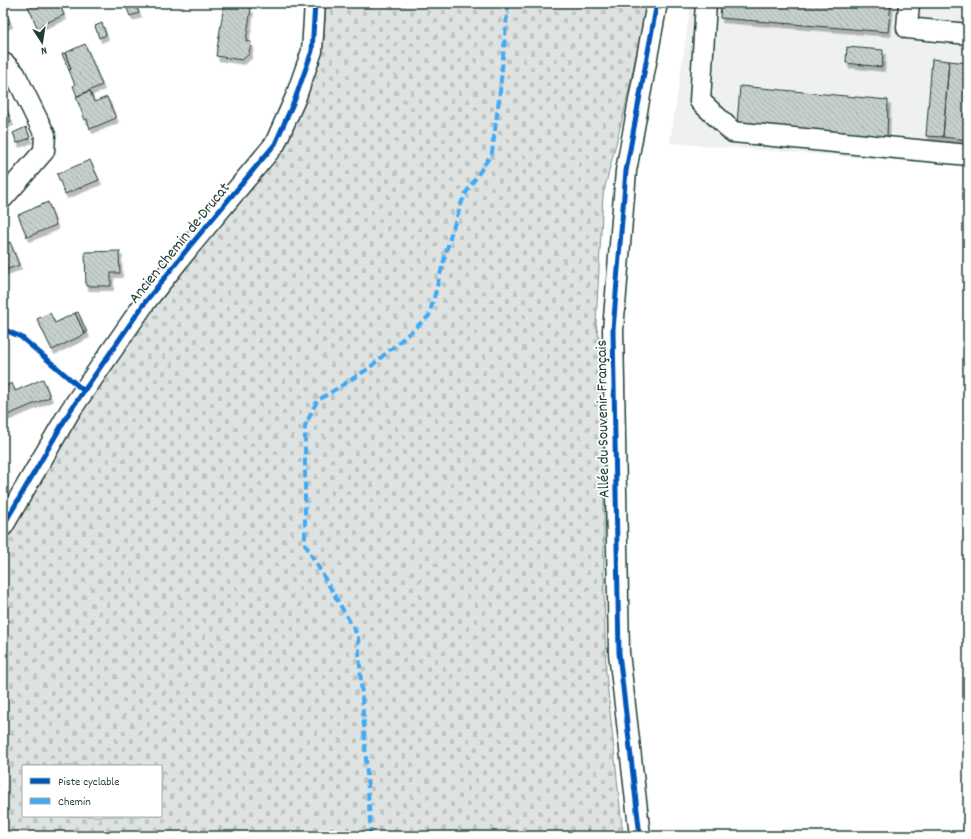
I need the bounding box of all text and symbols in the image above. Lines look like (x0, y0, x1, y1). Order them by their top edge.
north arrow (22, 22, 62, 62)
text: N (39, 41, 48, 58)
street label: Ancien Chemin de Drucat (124, 178, 236, 309)
street label: Allée du Souvenir Français (591, 339, 616, 498)
legend (22, 765, 162, 817)
text: Piste cyclable (58, 774, 119, 791)
text: Chemin (58, 794, 91, 811)

